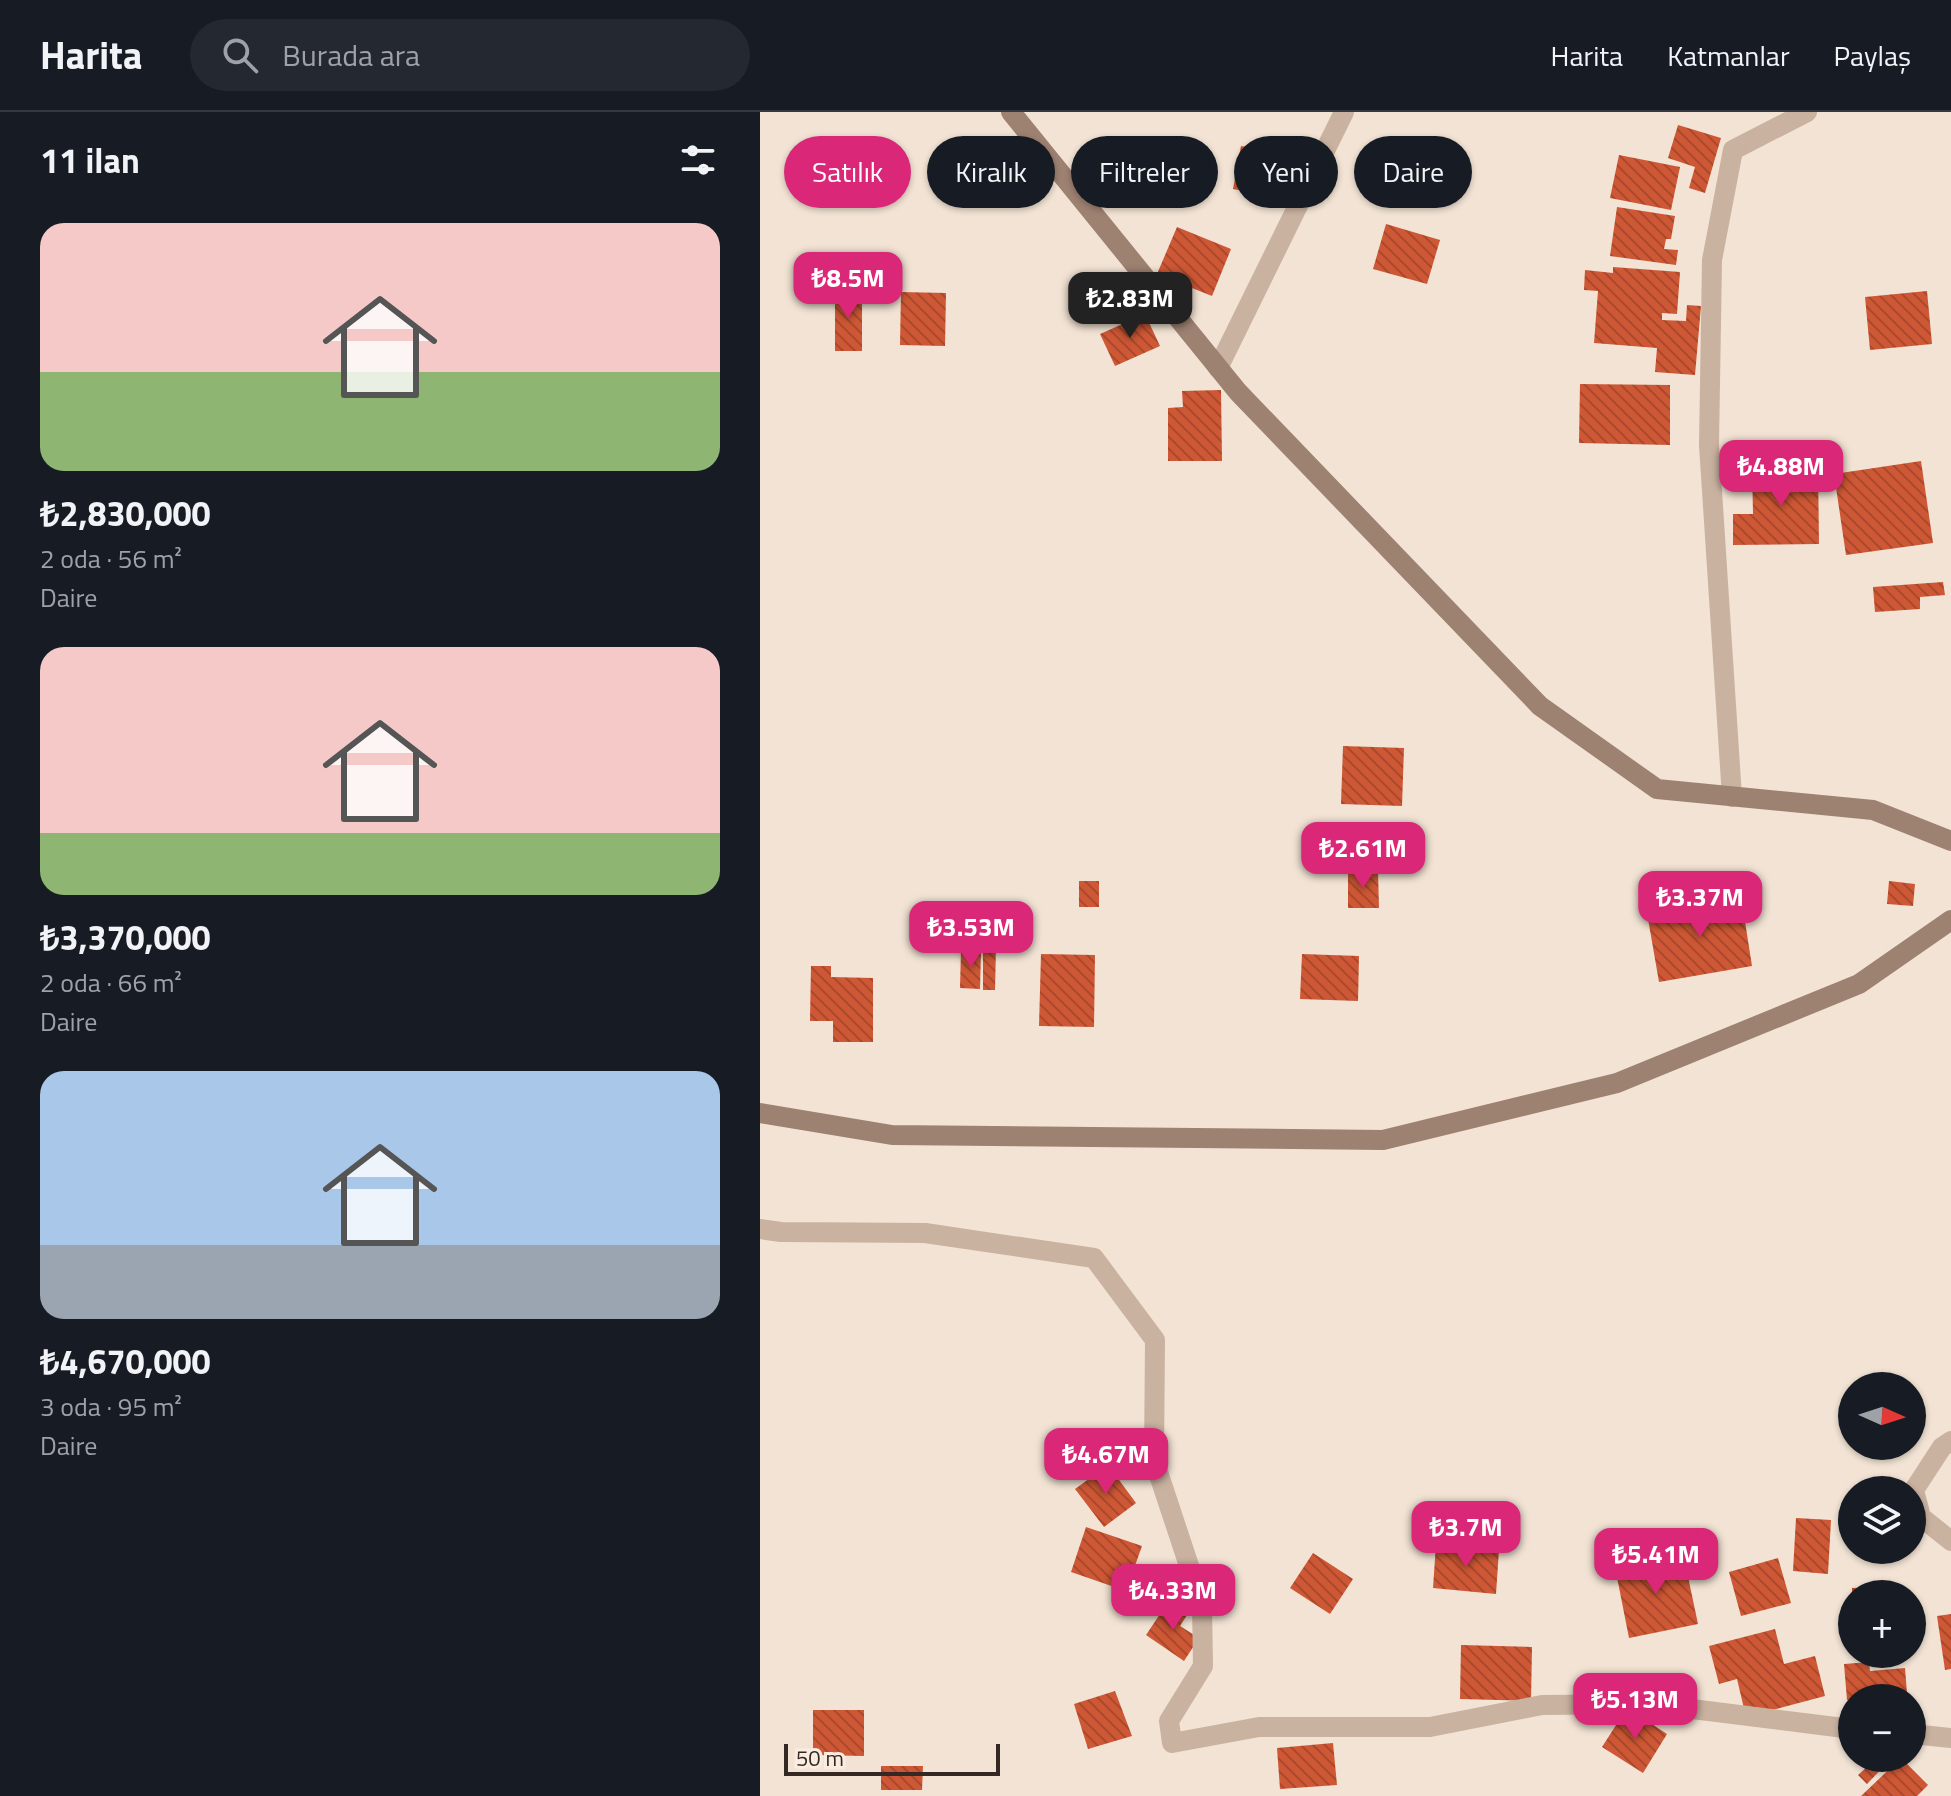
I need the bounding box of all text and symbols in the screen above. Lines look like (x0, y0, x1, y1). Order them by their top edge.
search box (190, 19, 750, 91)
text: Harita (40, 26, 142, 84)
text: Burada ara (282, 32, 420, 78)
icon: search (218, 33, 262, 77)
text: Harita (1551, 34, 1623, 77)
text: Katmanlar (1667, 34, 1790, 77)
text: Paylaş (1834, 34, 1911, 77)
text: 11 ilan (40, 134, 140, 186)
chip: Satılık (784, 136, 911, 208)
chip: Kiralık (927, 136, 1055, 208)
chip: Filtreler (1071, 136, 1218, 208)
chip: Yeni (1234, 136, 1338, 208)
chip: Daire (1354, 136, 1472, 208)
icon: filters (676, 138, 720, 182)
pin: ₺8.5M (792, 252, 904, 320)
text: ₺8.5M (812, 258, 884, 297)
pin: ₺2.83M (1065, 272, 1195, 340)
icon: home (308, 275, 452, 419)
text: ₺2.83M (1086, 278, 1174, 317)
pin: ₺4.88M (1716, 440, 1846, 508)
text: ₺4.88M (1737, 446, 1825, 485)
text: ₺2,830,000 (40, 487, 211, 539)
text: 2 oda · 56 m² (40, 539, 182, 578)
text: Daire (40, 578, 97, 617)
icon: home (308, 699, 452, 843)
pin: ₺2.61M (1298, 822, 1428, 890)
text: ₺2.61M (1319, 828, 1407, 867)
pin: ₺3.37M (1635, 871, 1765, 939)
text: ₺3.37M (1656, 877, 1744, 916)
pin: ₺3.53M (906, 901, 1036, 969)
text: ₺3.53M (927, 907, 1015, 946)
text: ₺3,370,000 (40, 911, 211, 963)
text: 2 oda · 66 m² (40, 963, 182, 1002)
text: Daire (40, 1002, 97, 1041)
icon: home (308, 1123, 452, 1267)
text: ₺4,670,000 (40, 1335, 211, 1387)
north arrow (1838, 1372, 1926, 1460)
map controls (1838, 1372, 1926, 1772)
text: 3 oda · 95 m² (40, 1387, 182, 1426)
text: Daire (40, 1426, 97, 1465)
pin: ₺4.67M (1041, 1428, 1171, 1496)
text: ₺4.67M (1062, 1434, 1150, 1473)
button: layers (1838, 1476, 1926, 1564)
pin: ₺3.7M (1410, 1501, 1522, 1569)
text: ₺3.7M (1430, 1507, 1502, 1546)
pin: ₺5.41M (1591, 1528, 1721, 1596)
text: ₺5.41M (1612, 1534, 1700, 1573)
pin: ₺4.33M (1108, 1564, 1238, 1632)
text: ₺4.33M (1129, 1570, 1217, 1609)
button: + (1838, 1580, 1926, 1668)
pin: ₺5.13M (1570, 1673, 1700, 1741)
text: ₺5.13M (1591, 1679, 1679, 1718)
button: − (1838, 1684, 1926, 1772)
scale bar (784, 1740, 1000, 1776)
text: 50 m (796, 1741, 844, 1775)

